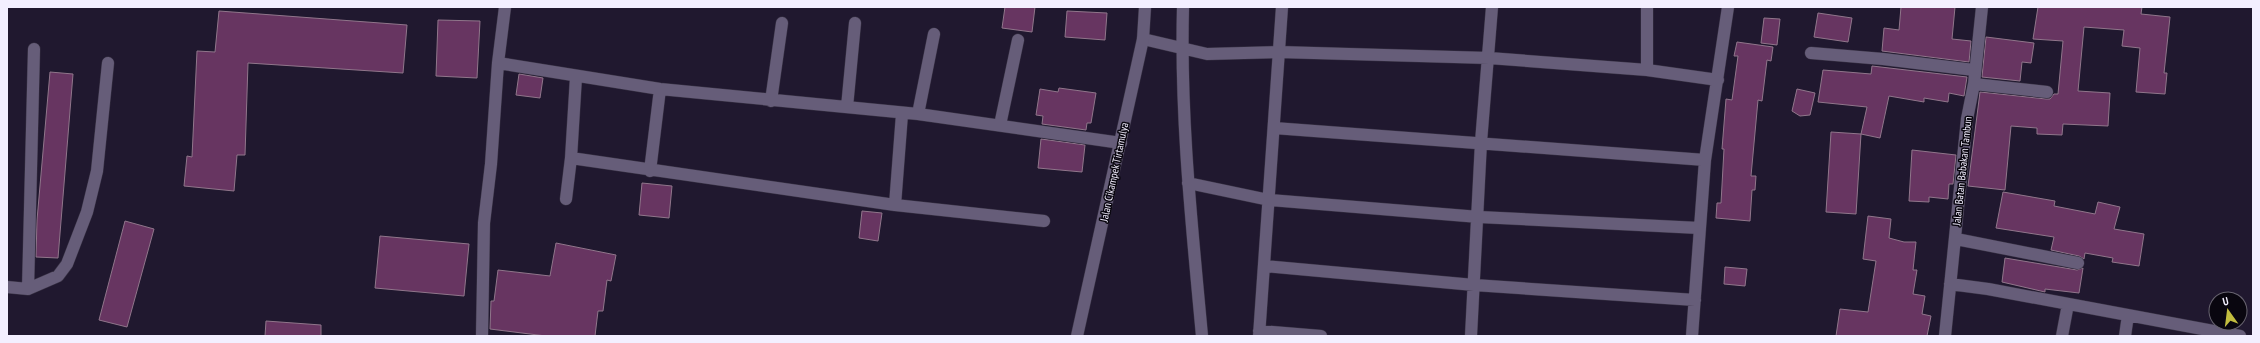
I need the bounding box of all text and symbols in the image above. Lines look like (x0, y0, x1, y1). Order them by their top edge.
street label: Jalan Batan Babakan Tambun (1949, 116, 1975, 227)
street label: Jalan Cikampek Tirtamulya (1096, 121, 1131, 224)
north arrow (2208, 291, 2248, 331)
text: U (2221, 294, 2230, 309)

